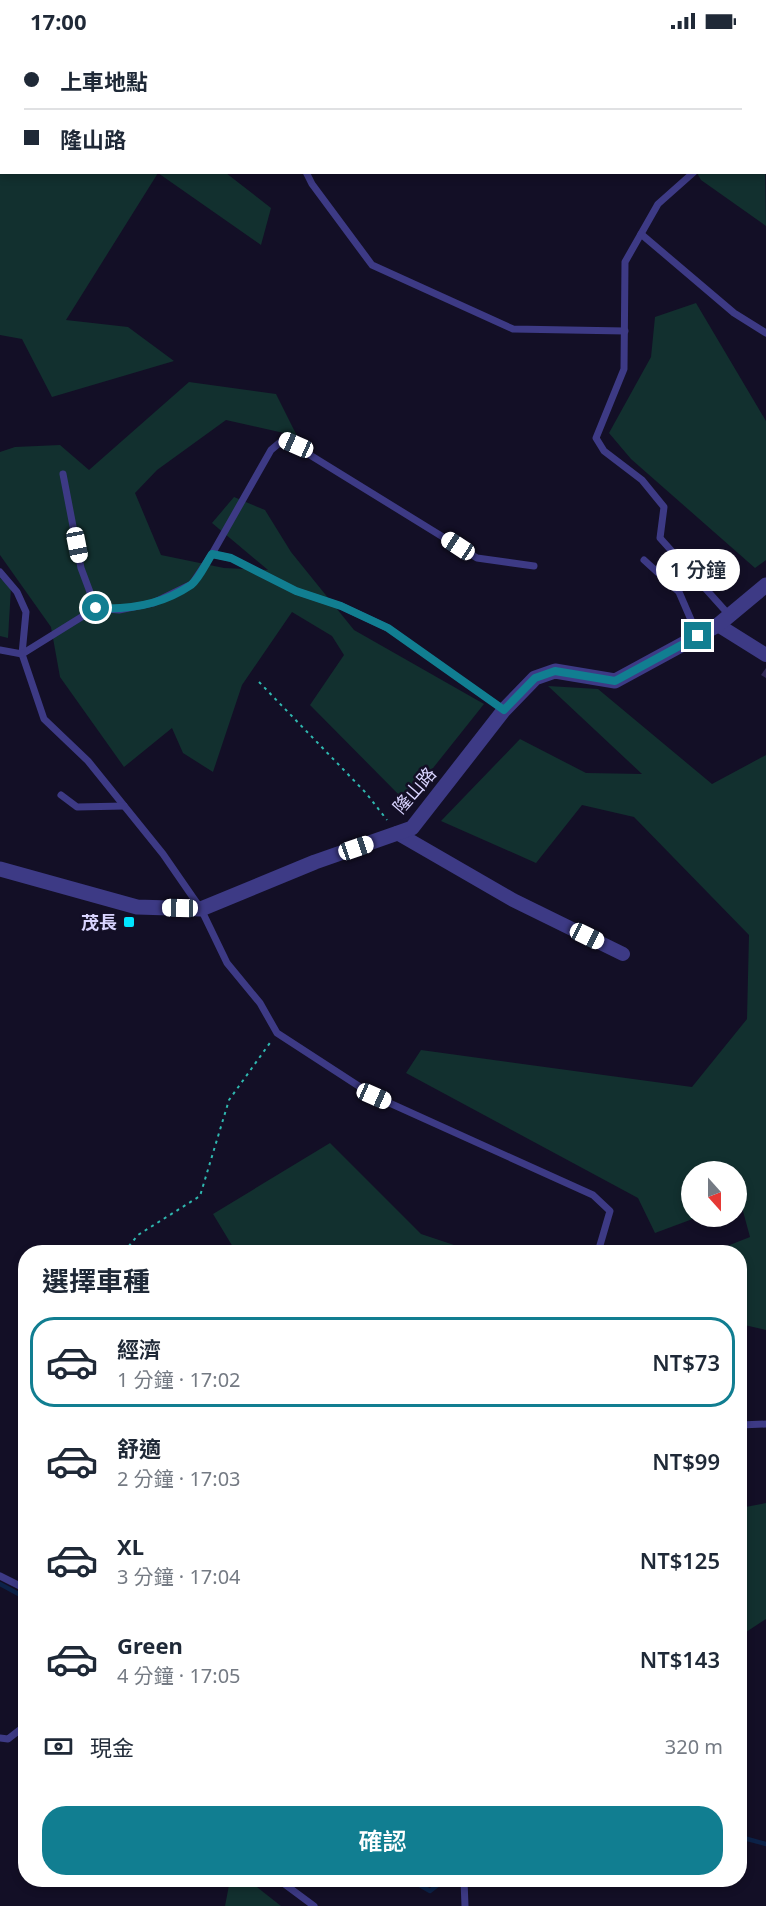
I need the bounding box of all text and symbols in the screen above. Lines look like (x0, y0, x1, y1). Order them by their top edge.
text: 17:00 (30, 6, 87, 36)
text: 上車地點 (60, 66, 148, 96)
text: 隆山路 (60, 124, 126, 154)
car (276, 429, 316, 461)
car (65, 526, 89, 564)
car (438, 529, 478, 563)
callout: 1 分鐘 (656, 549, 740, 591)
text: 1 分鐘 (670, 556, 726, 583)
route start (82, 594, 109, 621)
route end (684, 622, 711, 649)
street label: 隆山路 (387, 762, 441, 818)
car (336, 834, 376, 862)
car (162, 899, 198, 917)
place label: 茂長 (81, 910, 117, 934)
marker: 茂長 (122, 915, 136, 929)
car (567, 920, 607, 952)
car (354, 1080, 394, 1112)
north arrow (681, 1161, 747, 1227)
map controls (681, 1161, 747, 1227)
text: 選擇車種 (42, 1262, 150, 1299)
text: 經濟 (117, 1334, 161, 1364)
icon: car (45, 1335, 99, 1389)
text: NT$73 (652, 1347, 720, 1377)
text: 1 分鐘 · 17:02 (117, 1366, 241, 1393)
text: 舒適 (117, 1433, 161, 1463)
icon: car (45, 1434, 99, 1488)
text: NT$99 (652, 1446, 720, 1476)
text: 2 分鐘 · 17:03 (117, 1465, 241, 1492)
text: XL (117, 1531, 144, 1561)
icon: car (45, 1533, 99, 1587)
text: NT$125 (640, 1545, 720, 1575)
text: 3 分鐘 · 17:04 (117, 1563, 241, 1590)
text: Green (117, 1630, 183, 1660)
icon: car (45, 1632, 99, 1686)
text: NT$143 (640, 1644, 720, 1674)
text: 4 分鐘 · 17:05 (117, 1662, 241, 1689)
icon: cash (42, 1730, 75, 1763)
text: 現金 (90, 1732, 134, 1762)
text: 320 m (665, 1733, 723, 1760)
button: 確認 (42, 1806, 723, 1875)

